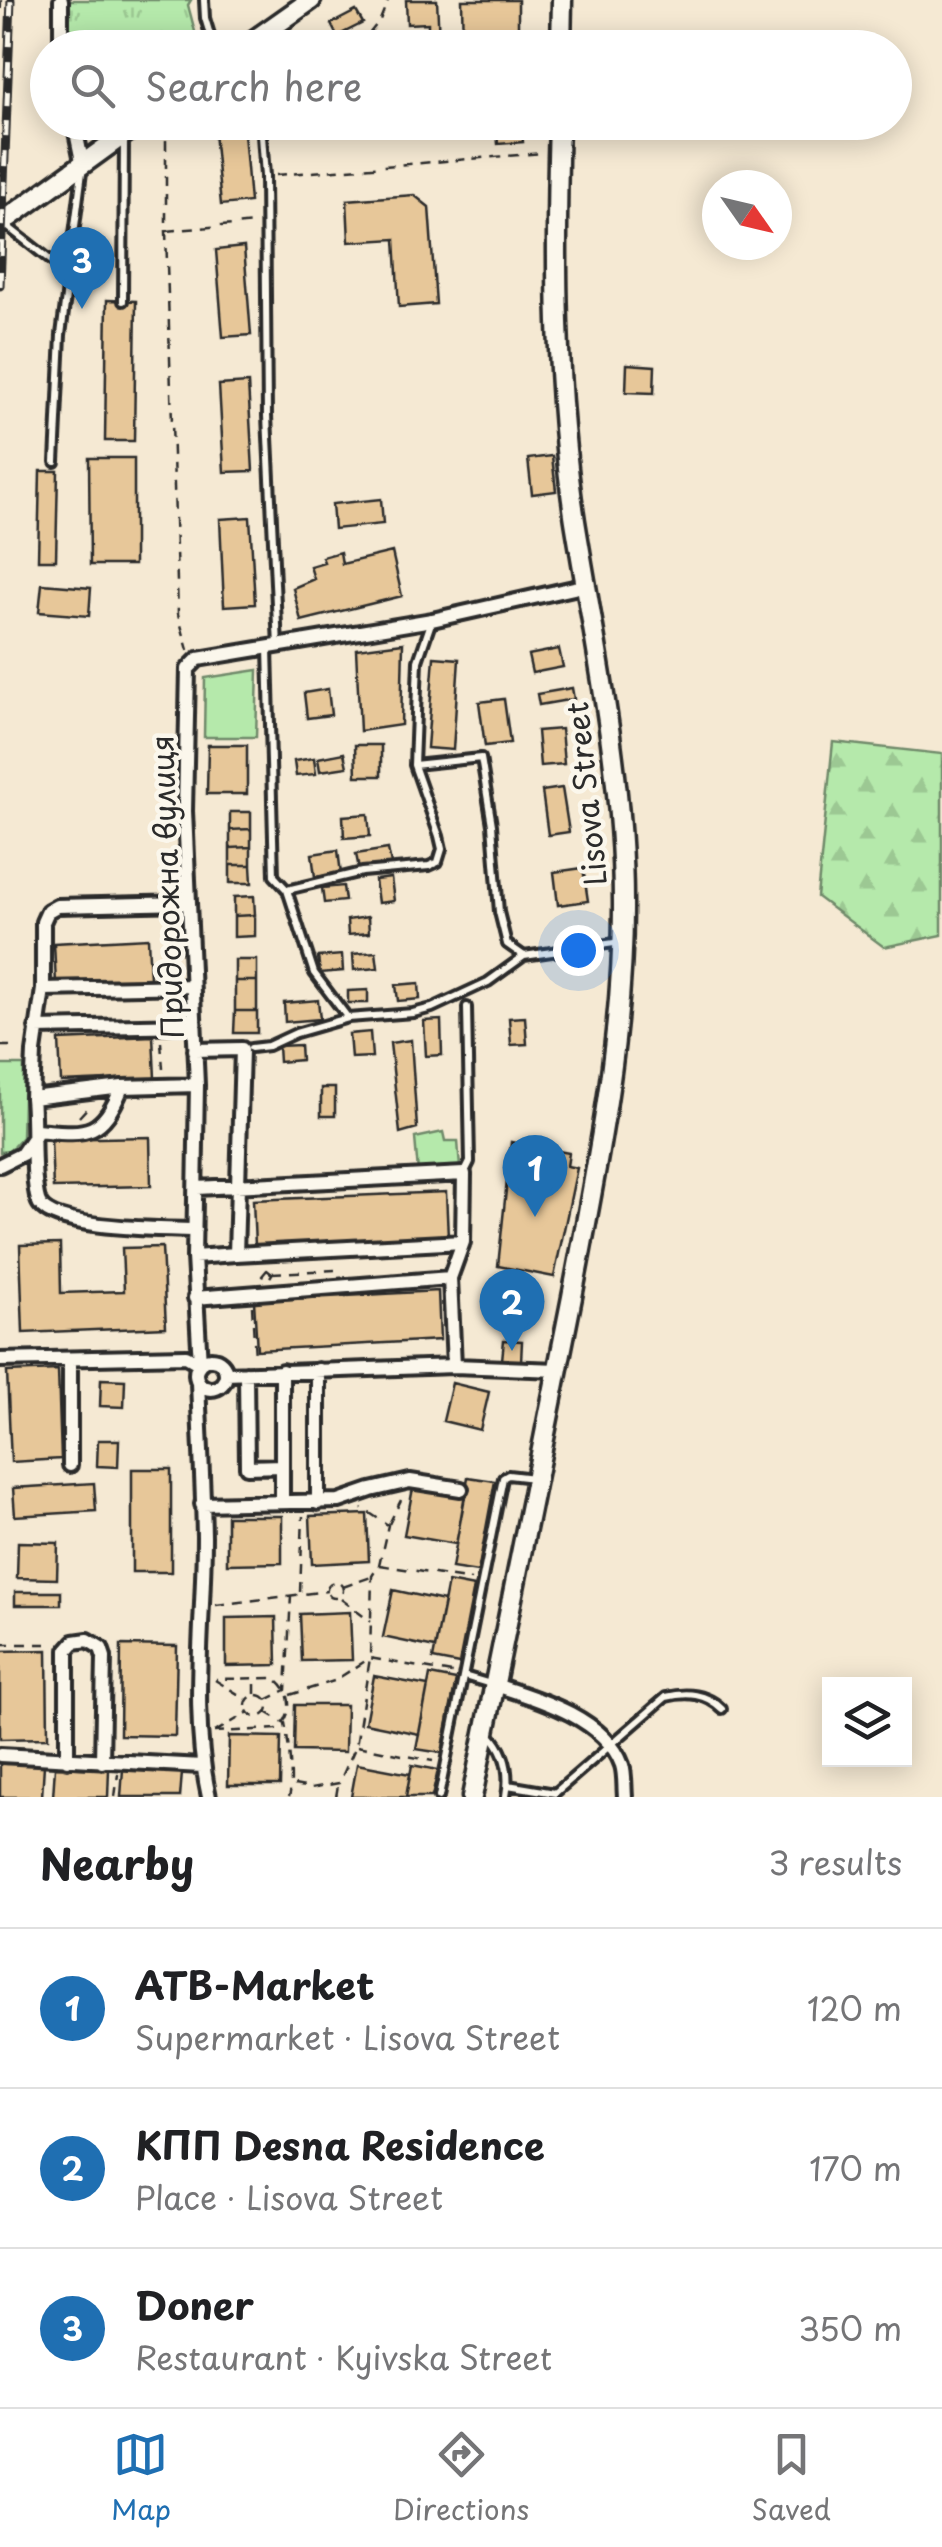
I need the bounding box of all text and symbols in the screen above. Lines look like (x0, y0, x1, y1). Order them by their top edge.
search box (30, 30, 912, 140)
text: Search here (145, 57, 362, 114)
icon: search (65, 58, 120, 113)
north arrow (702, 170, 792, 260)
pin: 3 (49, 226, 114, 309)
street label: Lisova Street (553, 700, 617, 888)
street label: Придорожна вулиця (138, 734, 194, 1040)
your location (553, 925, 604, 976)
pin: 1 (502, 1134, 568, 1217)
pin: 2 (480, 1268, 544, 1351)
map controls (822, 1677, 912, 1767)
button: layers (822, 1677, 912, 1767)
text: Nearby (40, 1831, 194, 1894)
text: 3 results (768, 1838, 902, 1886)
text: ATB-Market (135, 1956, 375, 2013)
text: 1 (65, 1984, 80, 2032)
text: 120 m (807, 1984, 902, 2032)
text: Supermarket · Lisova Street (135, 2013, 560, 2061)
text: КПП Desna Residence (135, 2116, 545, 2173)
text: 2 (61, 2144, 84, 2192)
text: 170 m (809, 2144, 902, 2192)
text: Place · Lisova Street (135, 2173, 443, 2221)
text: Doner (135, 2276, 254, 2333)
text: 3 (62, 2304, 83, 2352)
text: 350 m (798, 2304, 902, 2352)
text: Restaurant · Kyivska Street (135, 2333, 552, 2381)
tab: Map (111, 2427, 171, 2530)
tab: Directions (393, 2427, 529, 2530)
tab: Saved (751, 2427, 831, 2530)

